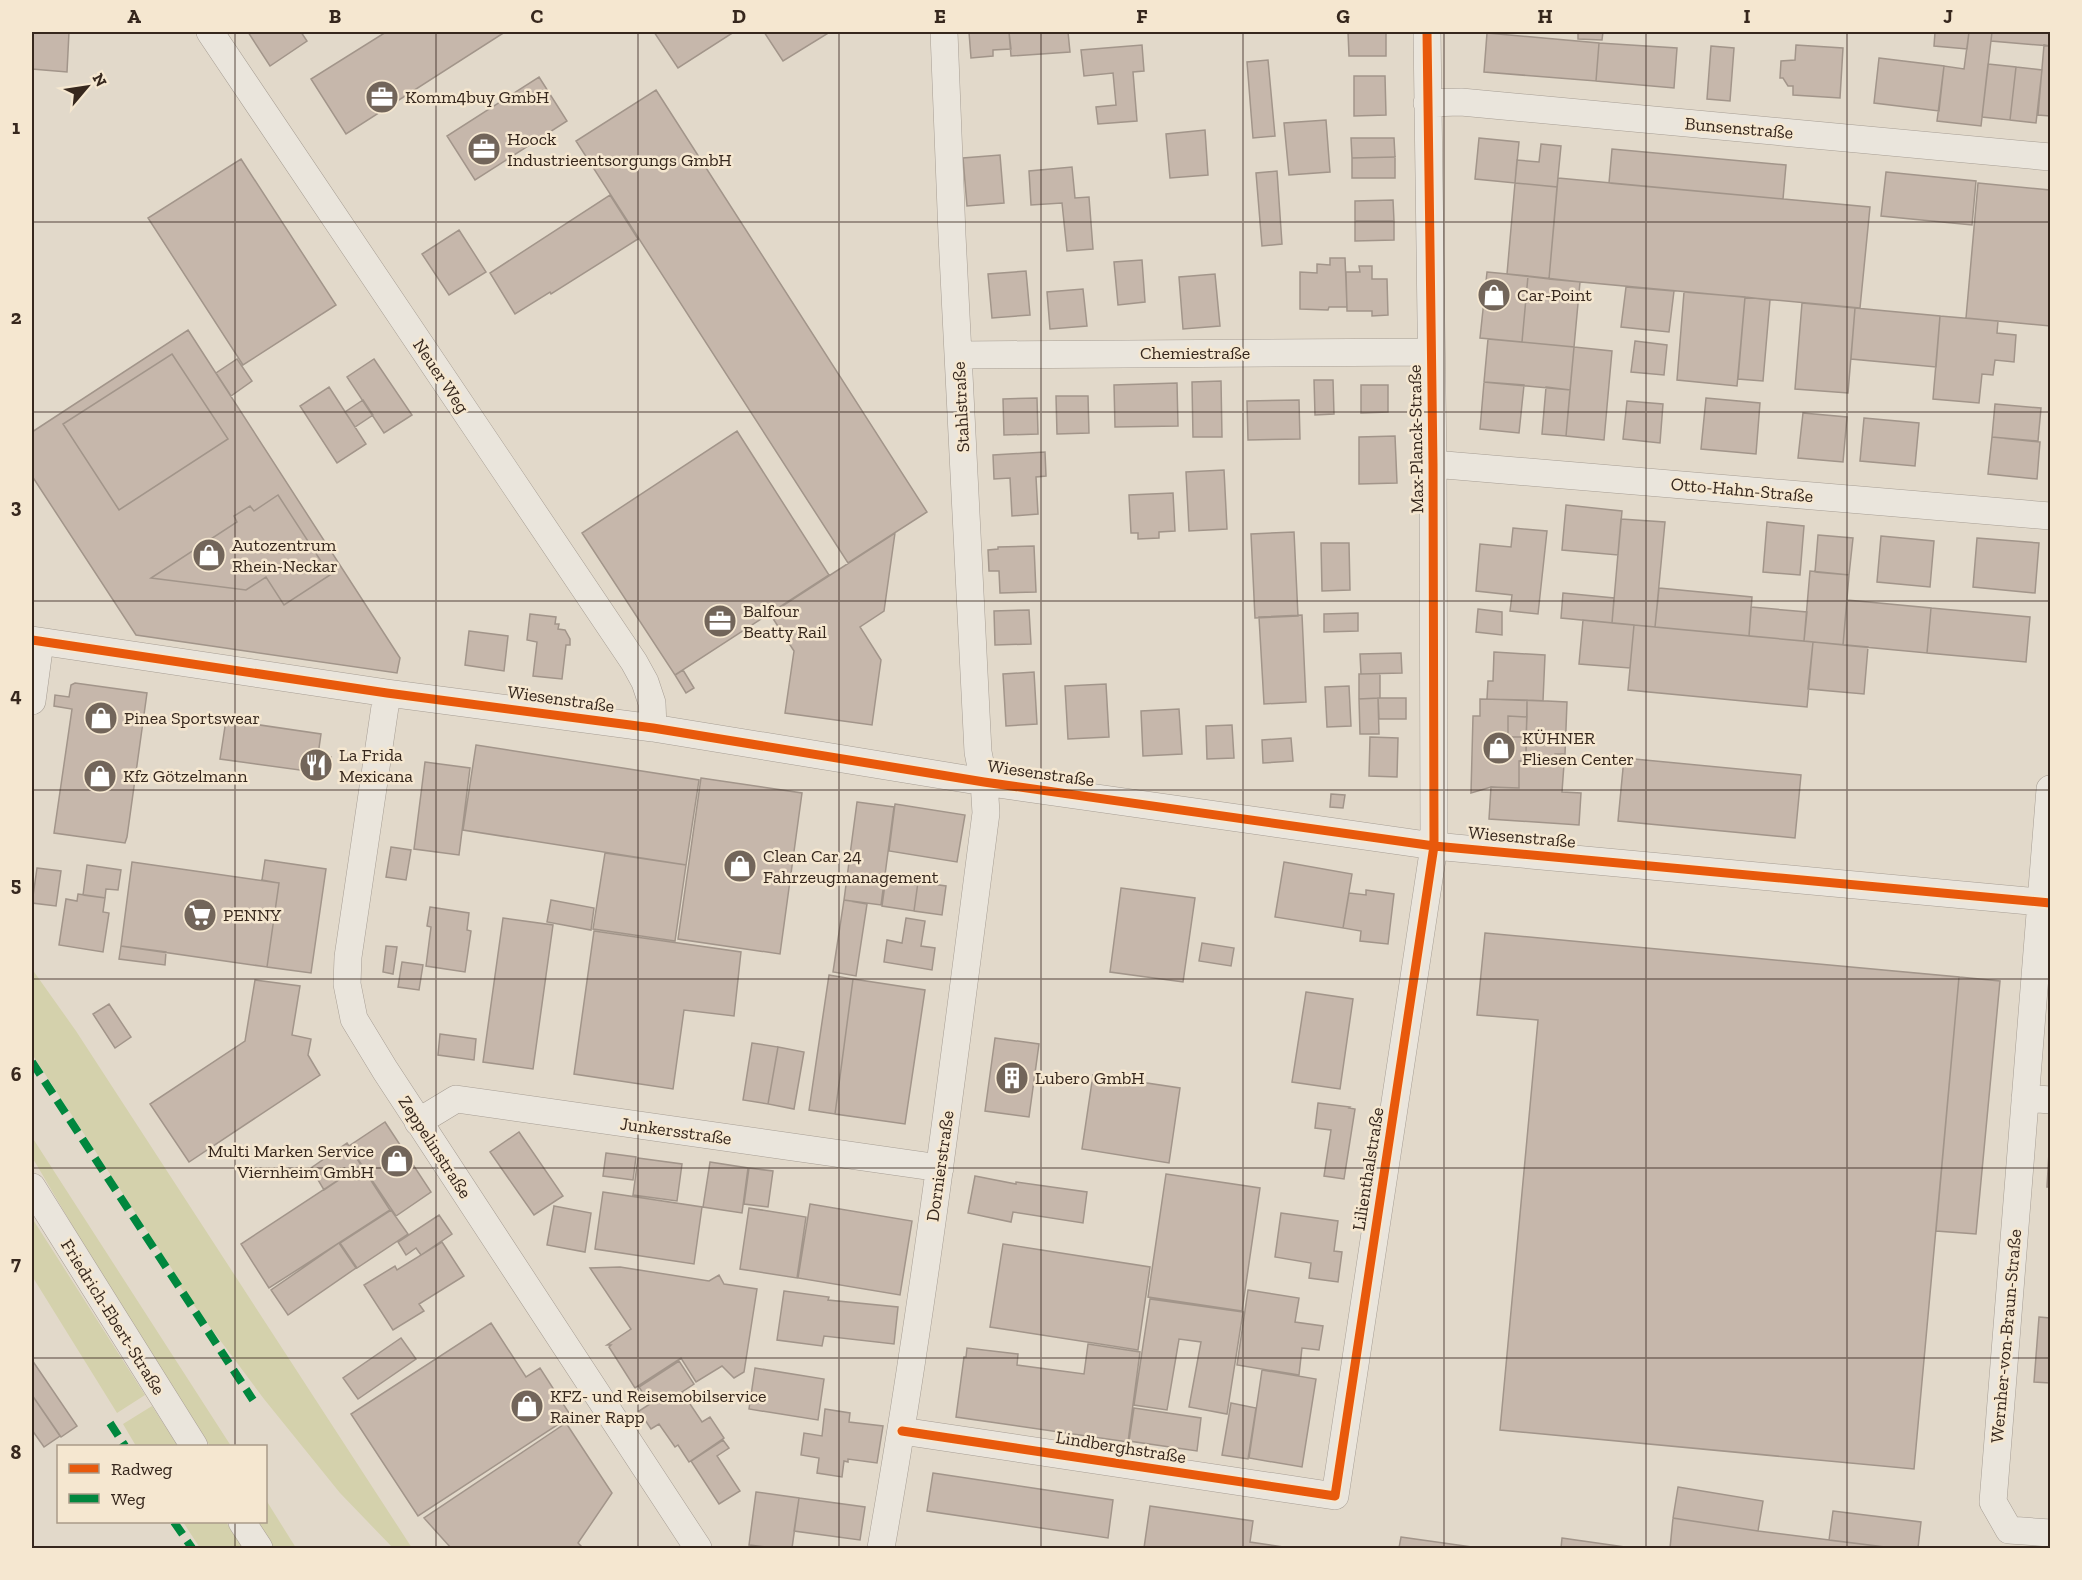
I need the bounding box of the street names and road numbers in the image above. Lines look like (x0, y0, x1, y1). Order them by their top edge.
street label: Bunsenstraße (1684, 112, 1794, 144)
street label: Neuer Weg (408, 335, 474, 417)
street label: Chemiestraße (1140, 342, 1250, 364)
street label: Stahlstraße (948, 361, 974, 453)
street label: Max-Planck-Straße (1404, 364, 1428, 514)
street label: Otto-Hahn-Straße (1670, 473, 1814, 507)
street label: Wiesenstraße (506, 681, 616, 717)
street label: Wiesenstraße (986, 755, 1096, 791)
street label: Wiesenstraße (1467, 821, 1577, 853)
street label: Zeppelinstraße (394, 1091, 476, 1203)
street label: Lilienthalstraße (1347, 1106, 1389, 1232)
street label: Dornierstraße (921, 1109, 959, 1223)
street label: Junkersstraße (619, 1112, 733, 1150)
street label: Wernher-von-Braun-Straße (1986, 1228, 2026, 1444)
street label: Friedrich-Ebert-Straße (56, 1235, 170, 1399)
street label: Lindberghstraße (1054, 1426, 1188, 1468)

